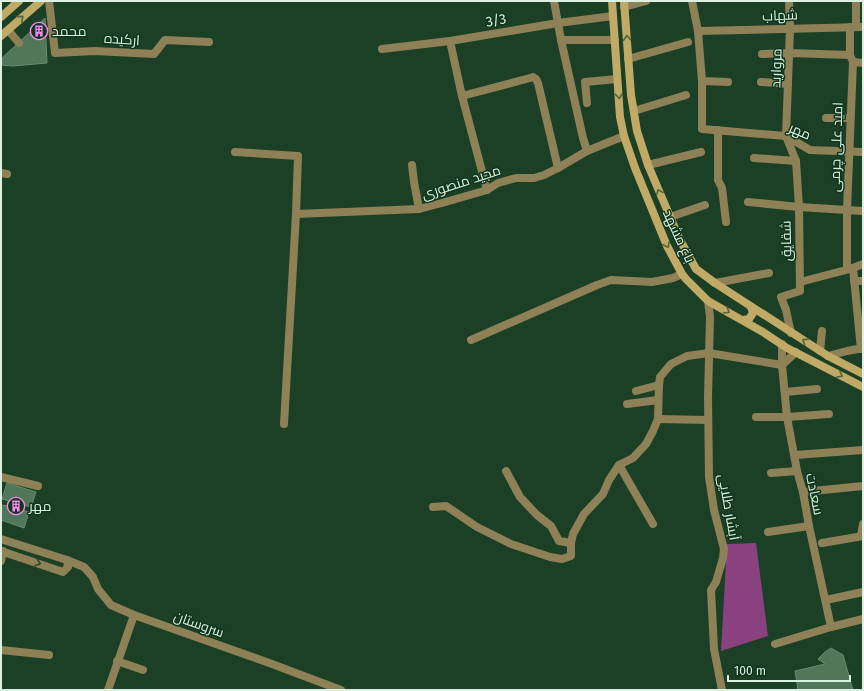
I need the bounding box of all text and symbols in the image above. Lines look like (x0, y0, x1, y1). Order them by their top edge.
street label: شهاب (762, 6, 798, 25)
street label: 3/3 (484, 10, 508, 31)
one-way arrow (16, 16, 24, 23)
building icon: محمد (29, 21, 49, 41)
place label: محمد (52, 23, 86, 40)
street label: ارکیده (103, 30, 141, 49)
one-way arrow (622, 35, 631, 41)
street label: مروارید (767, 48, 786, 88)
one-way arrow (614, 93, 623, 99)
street label: امید علی چرمی (826, 102, 848, 192)
street label: مهر (785, 119, 813, 144)
street label: مجید منصوری (419, 162, 503, 203)
one-way arrow (656, 188, 664, 196)
street label: باغ مشهد (659, 207, 698, 266)
street label: شقایق (778, 220, 795, 262)
one-way arrow (662, 241, 670, 248)
one-way arrow (723, 307, 730, 314)
one-way arrow (802, 338, 809, 346)
one-way arrow (836, 370, 844, 378)
street label: سعادت (802, 472, 827, 517)
street label: آبشار طلایی (714, 473, 743, 542)
building icon: مهر (6, 496, 26, 516)
place label: مهر (28, 498, 51, 515)
one-way arrow (34, 559, 41, 567)
street label: سروستان (171, 608, 226, 641)
scale bar (728, 657, 850, 683)
text: 100 m (734, 664, 766, 678)

